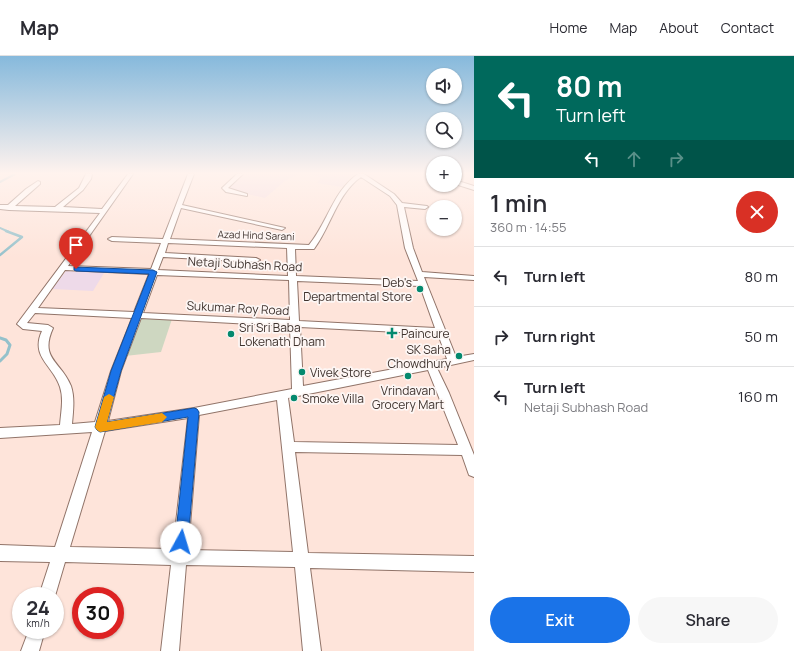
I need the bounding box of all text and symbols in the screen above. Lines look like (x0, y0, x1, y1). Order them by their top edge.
text: Map (20, 15, 59, 41)
text: Home (550, 18, 587, 37)
text: Map (609, 18, 637, 37)
text: About (659, 18, 699, 37)
text: Contact (721, 18, 774, 37)
text: 80 m (556, 67, 622, 105)
map controls (426, 68, 462, 236)
button: sound (426, 68, 462, 104)
icon: left (490, 72, 542, 124)
text: Turn left (556, 103, 626, 127)
button: search (426, 112, 462, 148)
icon: left (581, 148, 603, 170)
icon: ahead (623, 148, 645, 170)
icon: right (665, 148, 687, 170)
button: + (426, 156, 462, 192)
text: 1 min (490, 186, 547, 219)
button: close (736, 191, 778, 233)
button: − (426, 200, 462, 236)
text: 360 m · 14:55 (490, 218, 567, 236)
street label: Azad Hind Sarani (217, 227, 295, 243)
pin (59, 228, 93, 269)
icon: arrive (65, 234, 87, 256)
street label: Netaji Subhash Road (187, 253, 303, 275)
icon: left (490, 266, 512, 288)
text: Turn left (524, 266, 586, 287)
text: 80 m (744, 266, 778, 287)
place label: Deb's Departmental Store (303, 274, 412, 305)
marker: Deb's Departmental Store (415, 284, 425, 294)
street label: Sukumar Roy Road (186, 297, 290, 319)
place label: Sri Sri Baba Lokenath Dham (239, 319, 325, 350)
place label: Paincure (401, 325, 450, 342)
icon: right (490, 326, 512, 348)
text: Turn right (524, 326, 595, 347)
text: 50 m (744, 326, 778, 347)
marker: Paincure (386, 327, 398, 339)
marker: Sri Sri Baba Lokenath Dham (226, 329, 236, 339)
place label: SK Saha Chowdhury (388, 341, 452, 372)
marker: SK Saha Chowdhury (454, 351, 464, 361)
place label: Vivek Store (310, 364, 371, 381)
marker: Vivek Store (297, 367, 307, 377)
marker: Vrindavan Grocery Mart (403, 371, 413, 381)
text: Turn left (524, 377, 586, 398)
place label: Vrindavan Grocery Mart (372, 382, 444, 413)
icon: left (490, 386, 512, 408)
text: 160 m (738, 386, 778, 407)
place label: Smoke Villa (302, 390, 364, 407)
marker: Smoke Villa (289, 393, 299, 403)
text: Netaji Subhash Road (524, 398, 648, 416)
position arrow (160, 521, 202, 563)
speed limit sign: 30 (72, 587, 124, 639)
text: 24 (26, 594, 50, 621)
button: Exit (490, 597, 630, 643)
button: Share (638, 597, 778, 643)
text: km/h (26, 616, 50, 630)

